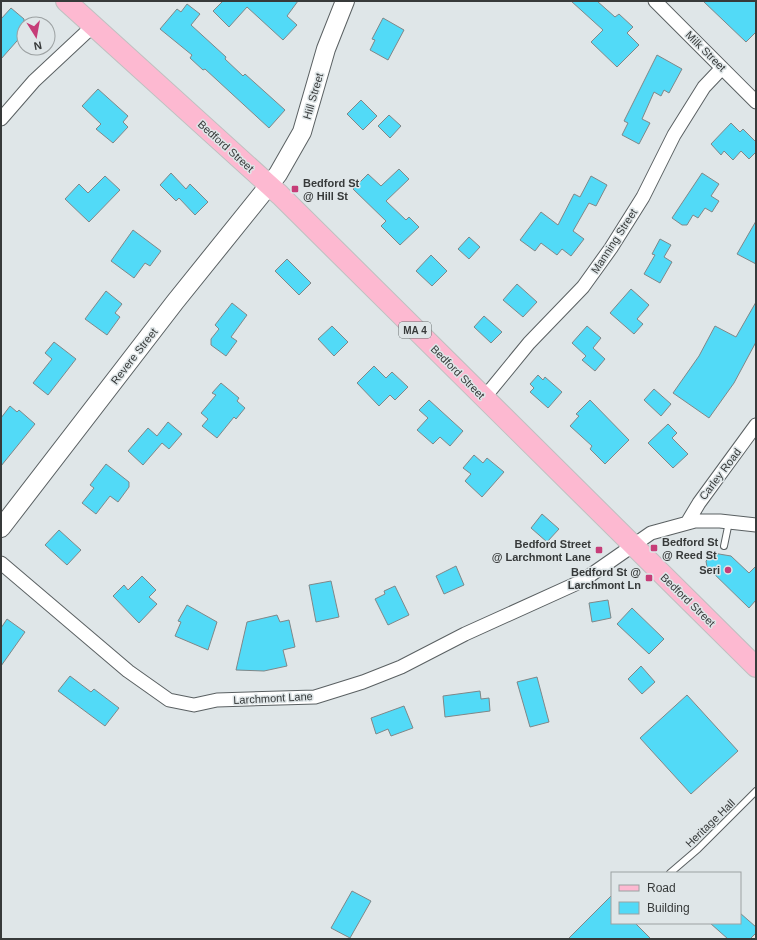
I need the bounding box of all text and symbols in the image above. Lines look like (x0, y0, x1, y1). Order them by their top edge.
north arrow (16, 16, 56, 56)
street label: Milk Street (683, 28, 729, 74)
text: N (33, 39, 43, 52)
street label: Hill Street (301, 71, 325, 121)
street label: Bedford Street (196, 118, 256, 174)
place label: Bedford St @ Hill St (303, 177, 360, 202)
marker: Bedford St @ Hill St (290, 184, 300, 194)
street label: Manning Street (589, 206, 639, 276)
road number: MA 4 (399, 322, 431, 338)
street label: Revere Street (108, 326, 160, 386)
street label: Bedford Street (429, 343, 487, 401)
street label: Carley Road (697, 446, 743, 502)
place label: Bedford St @ Reed St (662, 536, 719, 561)
place label: Bedford Street @ Larchmont Lane (492, 538, 591, 563)
marker: Bedford St @ Reed St (649, 543, 659, 553)
marker: Bedford Street @ Larchmont Lane (594, 545, 604, 555)
place label: Seri (699, 564, 720, 576)
marker: Seri (723, 565, 733, 575)
place label: Bedford St @ Larchmont Ln (568, 566, 641, 591)
street label: Bedford Street (658, 571, 718, 629)
marker: Bedford St @ Larchmont Ln (644, 573, 654, 583)
street label: Larchmont Lane (233, 690, 313, 706)
street label: Heritage Hall (683, 797, 737, 849)
legend (611, 872, 741, 924)
text: Road (647, 881, 676, 895)
text: Building (647, 901, 690, 915)

